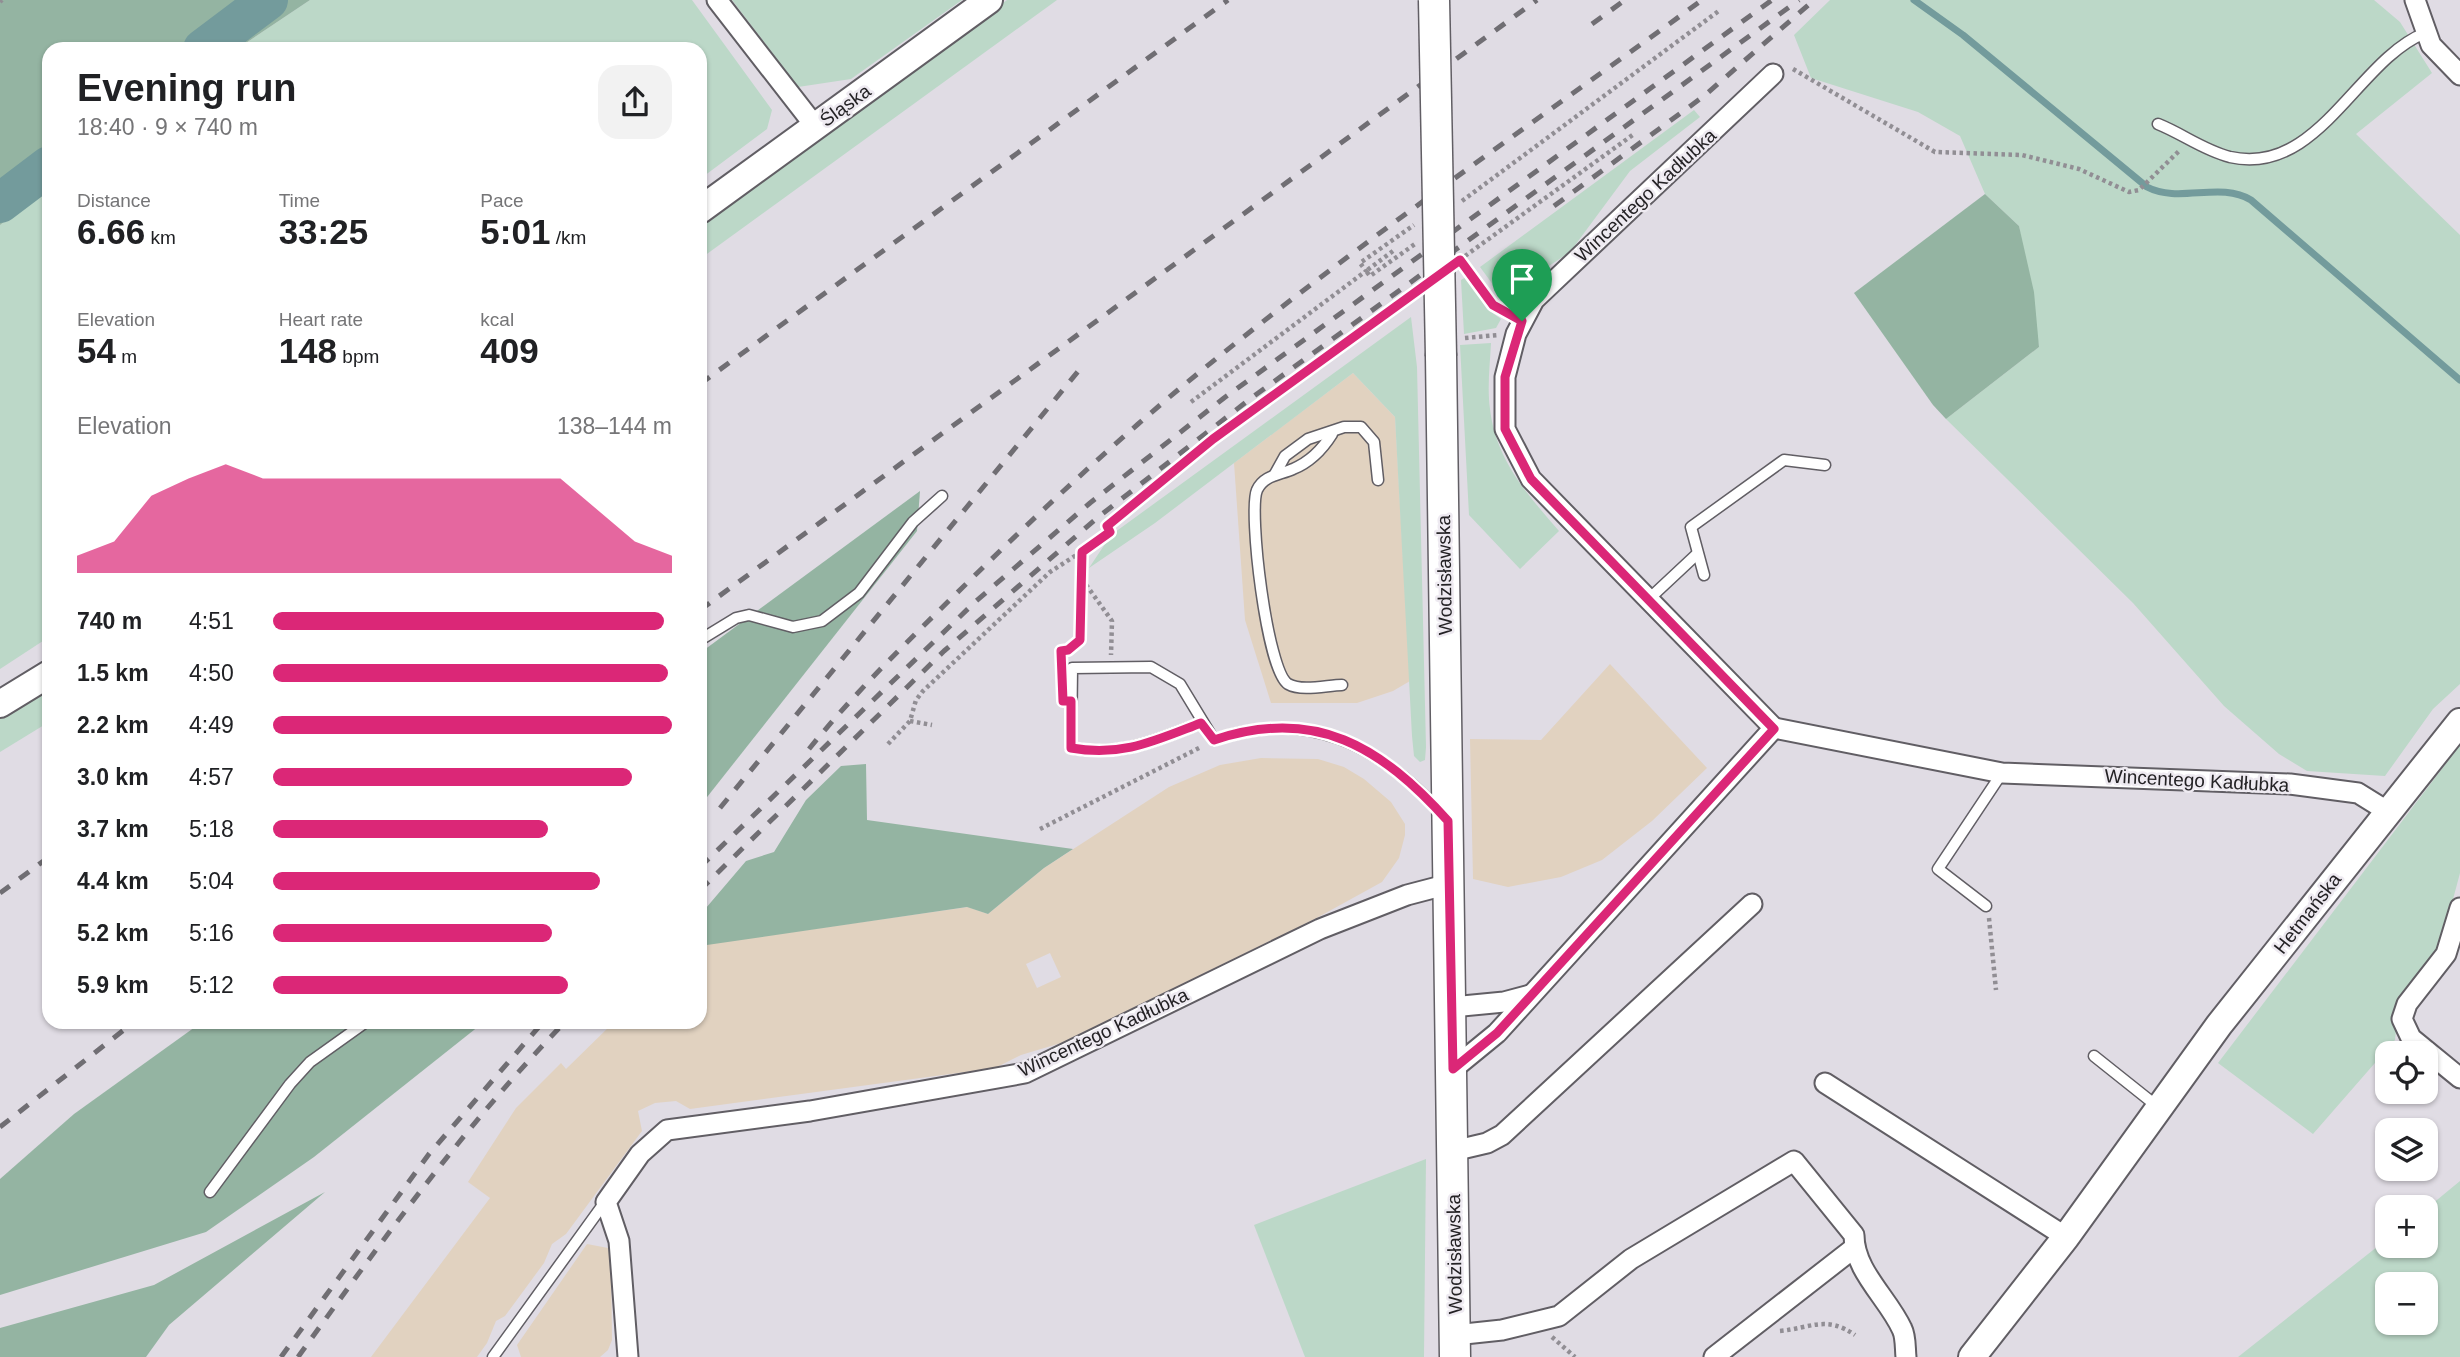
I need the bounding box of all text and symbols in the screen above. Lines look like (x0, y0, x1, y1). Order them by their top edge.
button: share (598, 65, 672, 139)
text: Evening run (77, 67, 297, 109)
street label: Śląska (816, 80, 875, 131)
text: 18:40 · 9 × 740 m (77, 114, 258, 140)
street label: Wincentego Kadłubka (1571, 124, 1720, 266)
text: Distance (77, 190, 151, 211)
text: Time (279, 190, 320, 211)
text: Pace (480, 190, 524, 211)
text: 6.66 (77, 212, 145, 251)
text: 33:25 (279, 212, 368, 251)
text: 5:01 (480, 212, 550, 251)
text: km (145, 227, 176, 248)
text: /km (550, 227, 586, 248)
pin (1492, 249, 1552, 321)
icon: arrive (1503, 260, 1541, 298)
text: Elevation (77, 309, 155, 330)
text: Heart rate (279, 309, 363, 330)
text: kcal (480, 309, 514, 330)
text: 54 (77, 331, 116, 370)
text: 148 (279, 331, 337, 370)
text: 409 (480, 331, 539, 370)
text: m (116, 346, 137, 367)
text: bpm (337, 346, 379, 367)
text: Elevation (77, 413, 172, 439)
text: 138–144 m (557, 413, 672, 439)
street label: Wodzisławska (1433, 514, 1456, 635)
text: 740 m (77, 608, 142, 634)
text: 4:51 (189, 608, 234, 634)
text: 1.5 km (77, 660, 149, 686)
text: 4:50 (189, 660, 234, 686)
text: 2.2 km (77, 712, 149, 738)
text: 4:49 (189, 712, 234, 738)
text: 3.0 km (77, 764, 149, 790)
text: 4:57 (189, 764, 234, 790)
street label: Wincentego Kadłubka (2104, 765, 2290, 796)
text: 3.7 km (77, 816, 149, 842)
text: 5:18 (189, 816, 234, 842)
text: 4.4 km (77, 868, 149, 894)
text: 5:04 (189, 868, 234, 894)
street label: Hetmańska (2270, 869, 2346, 958)
text: 5.2 km (77, 920, 149, 946)
text: 5:16 (189, 920, 234, 946)
text: 5.9 km (77, 972, 149, 998)
text: 5:12 (189, 972, 234, 998)
street label: Wincentego Kadłubka (1015, 984, 1192, 1081)
map controls (2375, 1041, 2438, 1335)
button: locate (2375, 1041, 2438, 1104)
button: layers (2375, 1118, 2438, 1181)
street label: Wodzisławska (1443, 1193, 1466, 1314)
button: + (2375, 1195, 2438, 1258)
button: − (2375, 1272, 2438, 1335)

